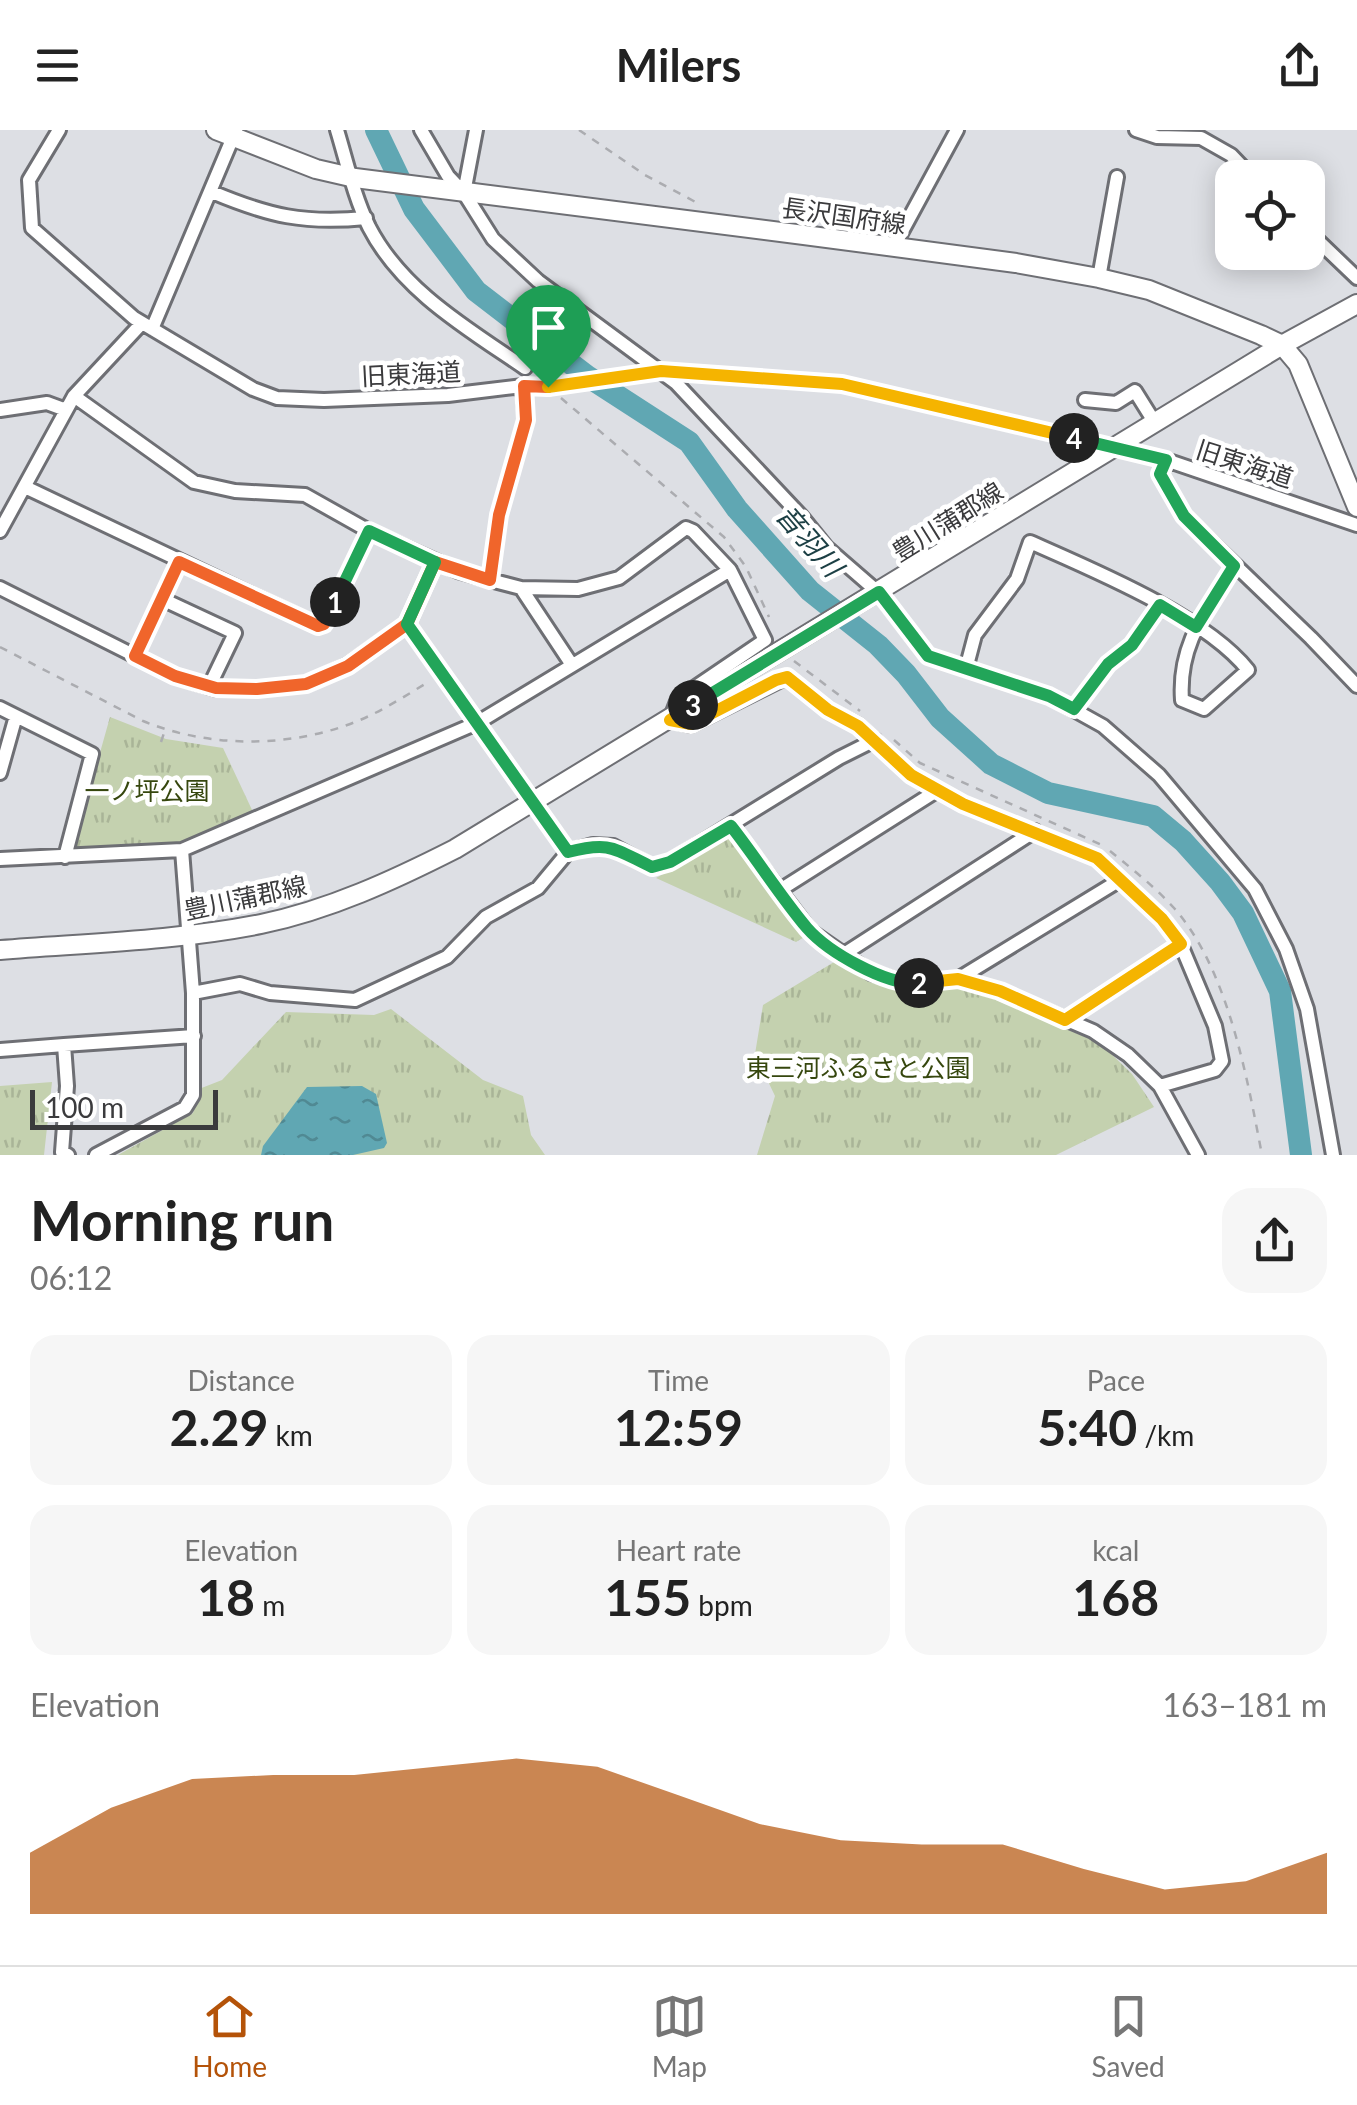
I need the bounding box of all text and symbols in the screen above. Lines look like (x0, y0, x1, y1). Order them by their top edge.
icon: menu (30, 38, 85, 93)
text: Milers (616, 38, 741, 92)
icon: share (1272, 38, 1327, 93)
map controls (1215, 160, 1325, 270)
button: locate (1215, 160, 1325, 270)
street label: 長沢国府線 (780, 191, 908, 239)
pin (506, 285, 591, 388)
icon: arrive (521, 300, 576, 355)
street label: 旧東海道 (360, 355, 462, 391)
pin: 4 (1049, 413, 1099, 463)
text: 4 (1066, 421, 1082, 455)
street label: 旧東海道 (1193, 433, 1297, 493)
street label: 豊川蒲郡線 (886, 475, 1008, 567)
water label: 音羽川 (770, 497, 852, 585)
pin: 1 (310, 577, 360, 627)
text: 1 (327, 585, 343, 619)
pin: 3 (668, 680, 718, 730)
text: 3 (685, 688, 701, 722)
park label: 一ノ坪公園 (84, 775, 210, 805)
street label: 豊川蒲郡線 (181, 869, 309, 925)
pin: 2 (894, 958, 944, 1008)
text: 2 (911, 966, 927, 1000)
park label: 東三河ふるさと公園 (745, 1052, 971, 1082)
scale bar (30, 1085, 218, 1130)
text: 100 m (45, 1090, 124, 1124)
text: Morning run (30, 1187, 334, 1253)
button: share (1222, 1188, 1327, 1293)
text: 06:12 (30, 1258, 112, 1297)
text: Distance (187, 1363, 295, 1397)
text: Time (648, 1363, 709, 1397)
text: Pace (1087, 1363, 1145, 1397)
text: 2.29 (170, 1397, 268, 1457)
text: 12:59 (614, 1397, 743, 1457)
text: 5:40 (1037, 1397, 1137, 1457)
text: km (268, 1418, 313, 1452)
text: /km (1137, 1418, 1194, 1452)
text: Elevation (184, 1533, 298, 1567)
text: Heart rate (616, 1533, 741, 1567)
text: kcal (1092, 1533, 1139, 1567)
text: 18 (197, 1567, 255, 1627)
text: 155 (604, 1567, 691, 1627)
text: 168 (1072, 1567, 1159, 1627)
text: m (255, 1588, 285, 1622)
text: bpm (691, 1588, 753, 1622)
text: Elevation (30, 1685, 160, 1724)
text: 163–181 m (1163, 1685, 1327, 1724)
tab: Home (192, 1989, 267, 2083)
tab: Map (652, 1989, 707, 2083)
tab: Saved (1092, 1989, 1165, 2083)

